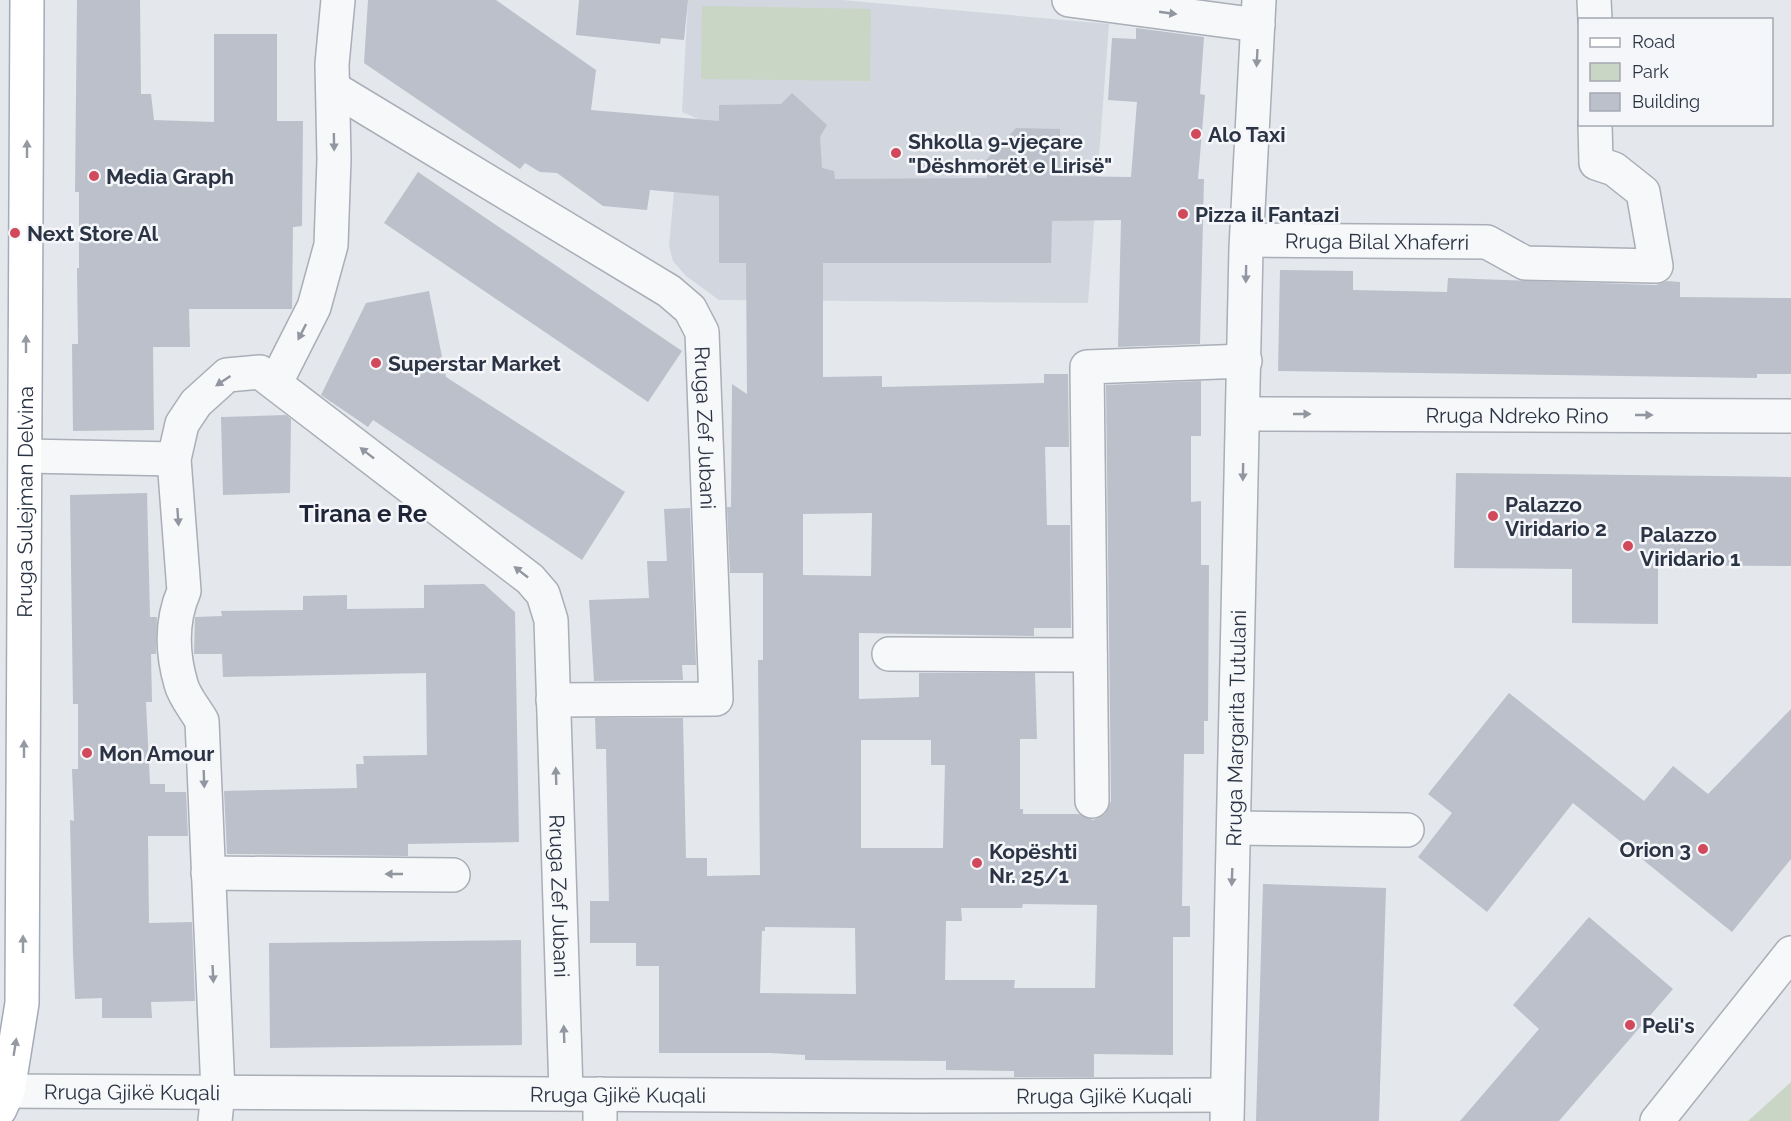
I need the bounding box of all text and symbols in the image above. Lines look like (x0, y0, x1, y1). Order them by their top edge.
one-way arrow (1159, 9, 1178, 18)
legend (1578, 18, 1773, 126)
text: Road (1632, 31, 1675, 52)
one-way arrow (1252, 49, 1261, 68)
text: Park (1632, 61, 1669, 82)
text: Building (1632, 91, 1700, 112)
place label: Alo Taxi (1208, 122, 1286, 147)
marker: Alo Taxi (1189, 127, 1203, 141)
place label: Shkolla 9-vjeçare "Dëshmorët e Lirisë" (908, 129, 1112, 178)
one-way arrow (329, 133, 339, 152)
one-way arrow (22, 140, 32, 159)
marker: Shkolla 9-vjeçare "Dëshmorët e Lirisë" (889, 146, 903, 160)
place label: Media Graph (106, 164, 234, 189)
marker: Media Graph (87, 169, 101, 183)
place label: Pizza il Fantazi (1195, 202, 1339, 227)
marker: Pizza il Fantazi (1176, 207, 1190, 221)
place label: Next Store Al (27, 221, 159, 246)
marker: Next Store Al (8, 226, 22, 240)
street label: Rruga Bilal Xhaferri (1285, 228, 1469, 254)
one-way arrow (1241, 265, 1251, 284)
one-way arrow (297, 323, 307, 341)
one-way arrow (21, 335, 31, 354)
street label: Rruga Zef Jubani (690, 346, 721, 510)
place label: Superstar Market (388, 351, 561, 376)
marker: Superstar Market (369, 356, 383, 370)
one-way arrow (214, 375, 231, 386)
street label: Rruga Sulejman Delvina (11, 386, 38, 618)
street label: Rruga Ndreko Rino (1425, 402, 1609, 428)
one-way arrow (1293, 409, 1312, 419)
one-way arrow (1635, 410, 1654, 420)
one-way arrow (360, 447, 375, 459)
one-way arrow (1238, 463, 1247, 482)
place label: Palazzo Viridario 2 (1505, 492, 1607, 541)
district label: Tirana e Re (299, 499, 427, 528)
one-way arrow (174, 508, 183, 527)
marker: Palazzo Viridario 2 (1486, 509, 1500, 523)
place label: Palazzo Viridario 1 (1640, 522, 1740, 571)
marker: Palazzo Viridario 1 (1621, 539, 1635, 553)
one-way arrow (514, 567, 529, 579)
street label: Rruga Margarita Tutulani (1220, 609, 1251, 847)
one-way arrow (19, 740, 29, 759)
place label: Mon Amour (99, 741, 214, 766)
marker: Mon Amour (80, 746, 94, 760)
one-way arrow (551, 767, 560, 786)
one-way arrow (199, 770, 209, 789)
street label: Rruga Zef Jubani (545, 814, 575, 978)
place label: Orion 3 (1620, 837, 1691, 862)
place label: Kopështi Nr. 25/1 (989, 839, 1077, 888)
marker: Orion 3 (1696, 842, 1710, 856)
marker: Kopështi Nr. 25/1 (970, 856, 984, 870)
one-way arrow (1228, 868, 1237, 887)
one-way arrow (385, 869, 404, 879)
one-way arrow (18, 935, 28, 954)
one-way arrow (208, 965, 217, 984)
place label: Peli's (1642, 1013, 1695, 1038)
marker: Peli's (1623, 1018, 1637, 1032)
one-way arrow (560, 1024, 569, 1043)
one-way arrow (11, 1037, 20, 1056)
street label: Rruga Gjikë Kuqali (44, 1079, 220, 1105)
street label: Rruga Gjikë Kuqali (530, 1081, 706, 1107)
street label: Rruga Gjikë Kuqali (1016, 1083, 1192, 1108)

